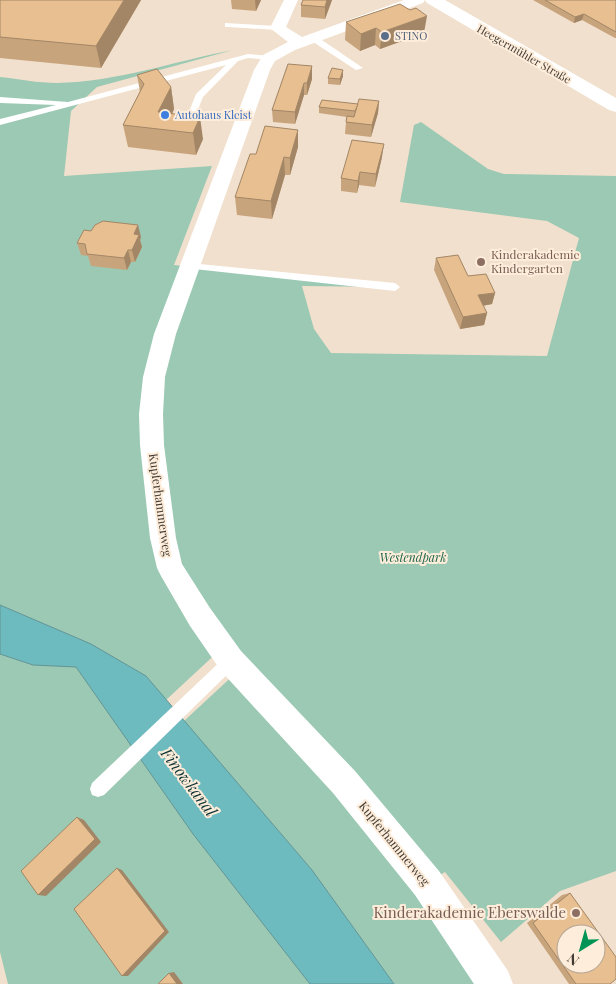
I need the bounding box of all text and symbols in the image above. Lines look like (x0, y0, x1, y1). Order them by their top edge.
street label: Heegermühler Straße (474, 21, 574, 87)
place label: STINO (395, 28, 427, 43)
marker: STINO (379, 30, 391, 42)
place label: Autohaus Kleist (174, 107, 252, 122)
marker: Autohaus Kleist (159, 109, 171, 121)
place label: Kinderakademie Kindergarten (491, 246, 580, 276)
marker: Kinderakademie Kindergarten (475, 256, 487, 268)
street label: Kupferhammerweg (146, 452, 176, 558)
park label: Westendpark (380, 549, 446, 565)
water label: Finowkanal (156, 742, 222, 821)
street label: Kupferhammerweg (356, 798, 434, 889)
place label: Kinderakademie Eberswalde (374, 902, 566, 922)
marker: Kinderakademie Eberswalde (570, 907, 582, 919)
north arrow (556, 924, 606, 974)
text: N (563, 949, 583, 970)

